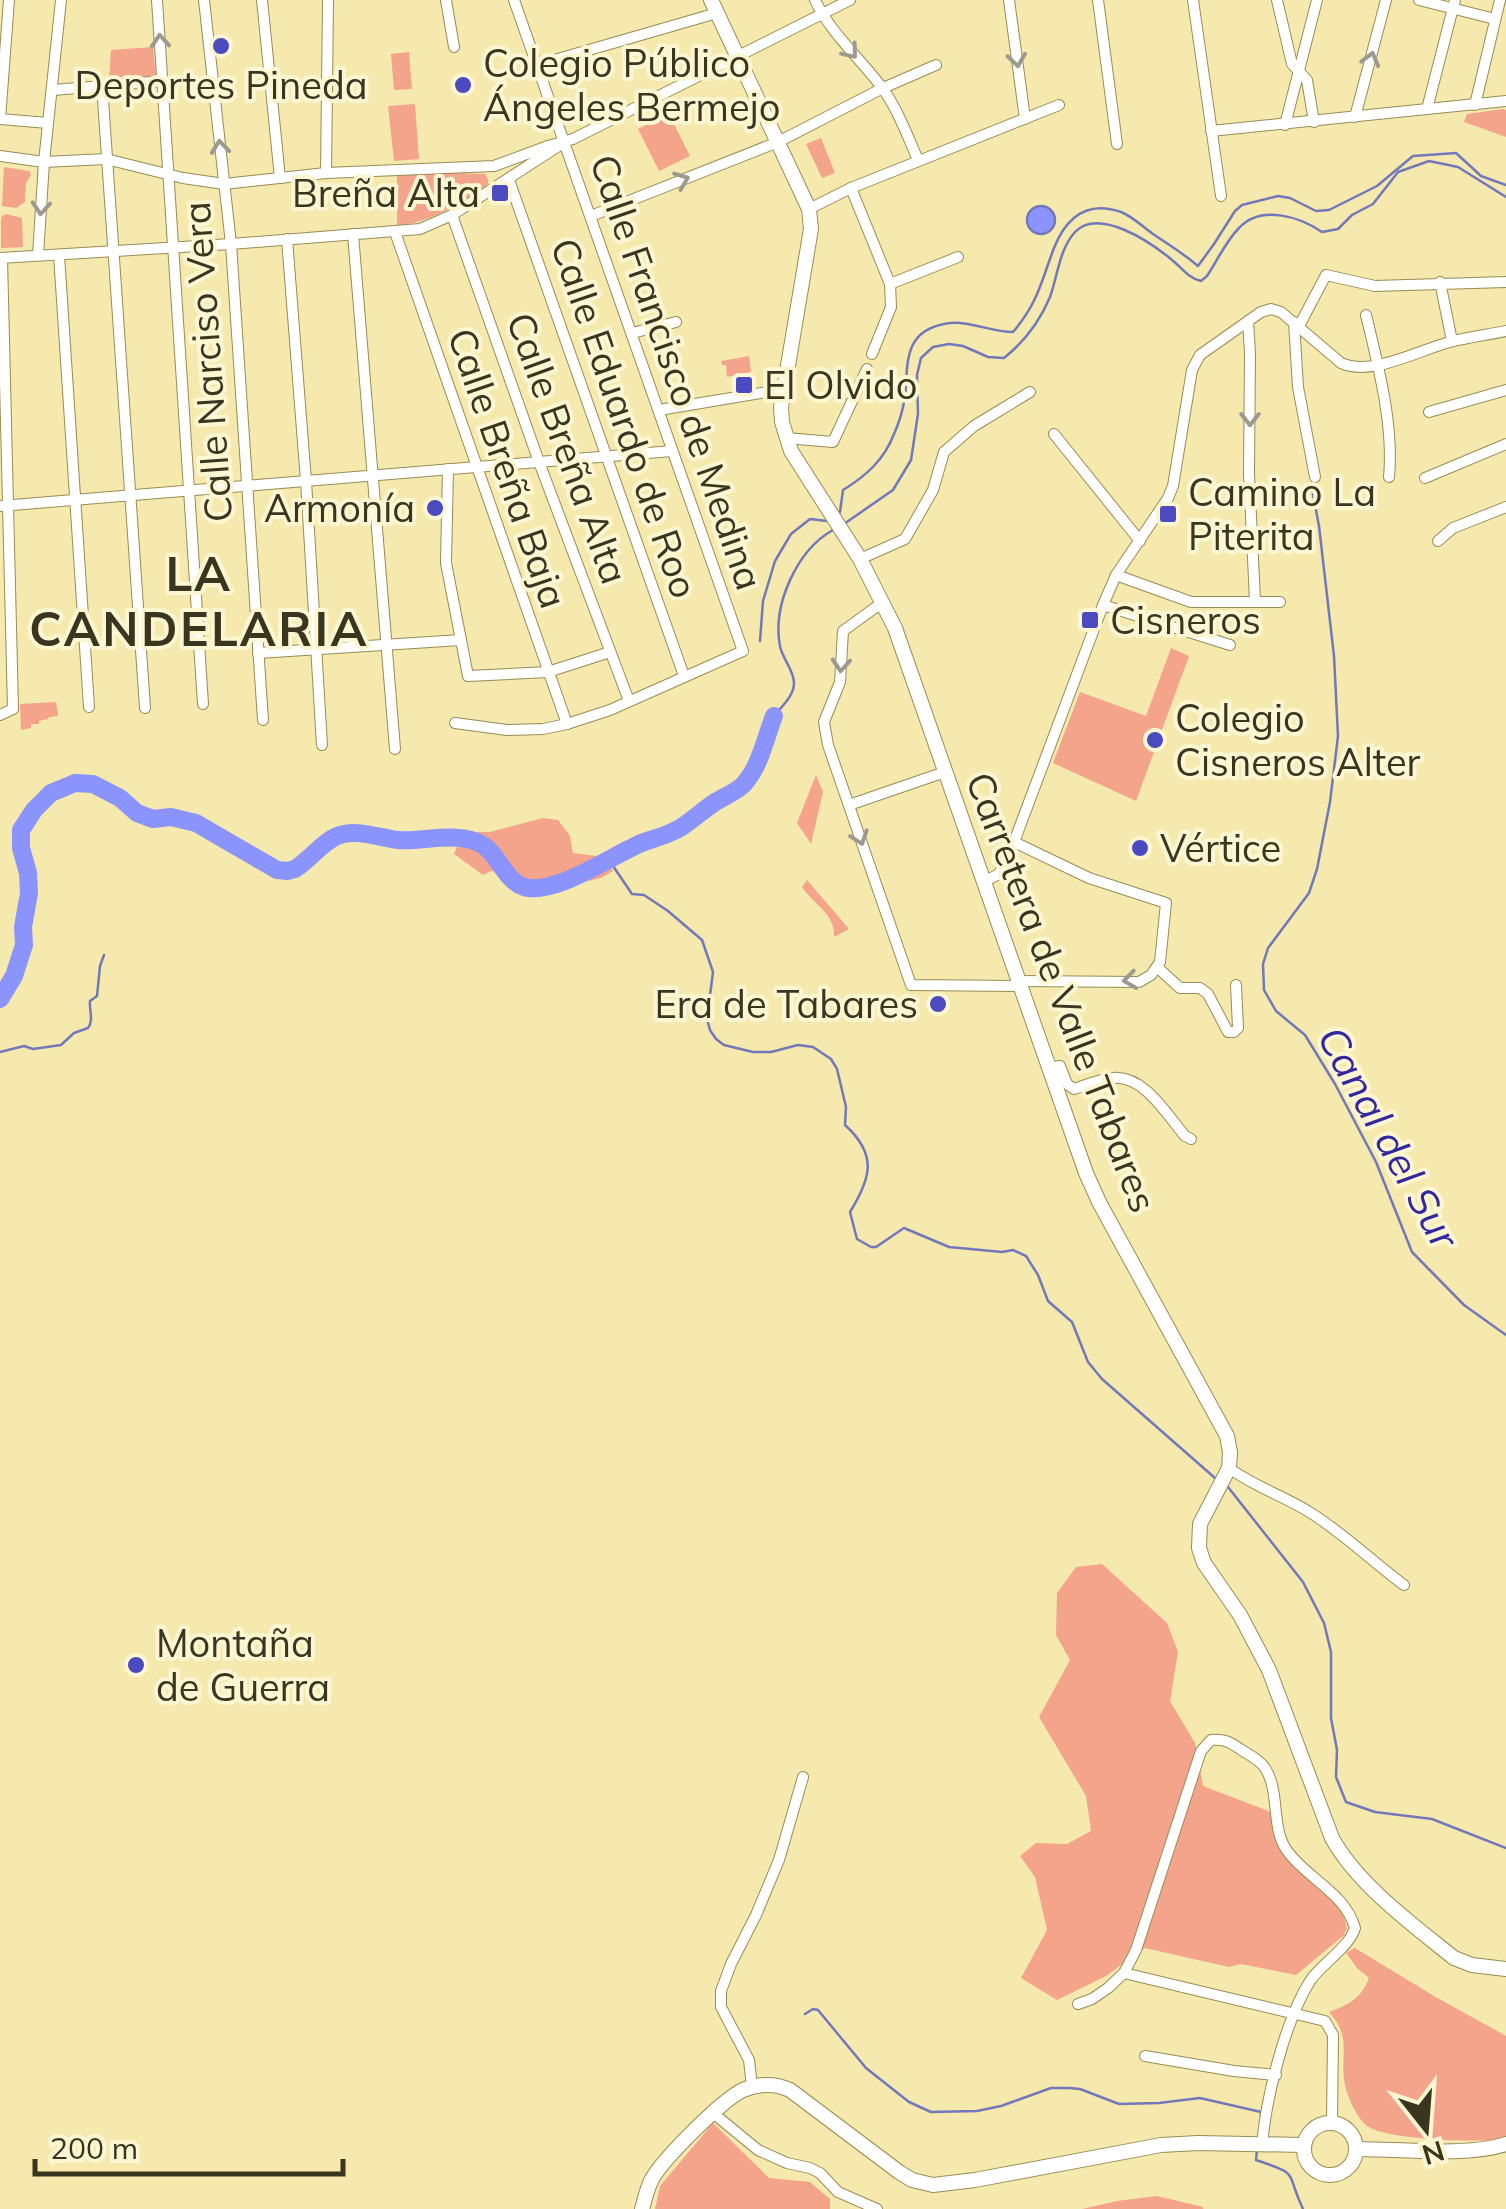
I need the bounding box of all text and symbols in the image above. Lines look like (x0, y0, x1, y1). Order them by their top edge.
one-way arrow (149, 32, 171, 48)
marker: Deportes Pineda (210, 35, 232, 57)
place label: Colegio Público Ángeles Bermejo (483, 39, 780, 131)
one-way arrow (839, 40, 857, 58)
one-way arrow (1359, 51, 1380, 68)
one-way arrow (1006, 52, 1027, 68)
place label: Deportes Pineda (74, 61, 368, 109)
marker: Colegio Público Ángeles Bermejo (452, 74, 474, 96)
one-way arrow (210, 139, 232, 155)
street label: Calle Francisco de Medina (580, 148, 774, 596)
place label: Breña Alta (292, 169, 480, 217)
one-way arrow (672, 172, 689, 192)
marker: Breña Alta (489, 182, 511, 204)
street label: Calle Narciso Vera (172, 200, 242, 524)
one-way arrow (31, 201, 52, 217)
street label: Calle Eduardo de Roo (541, 232, 709, 604)
street label: Calle Breña Alta (497, 306, 639, 590)
street label: Calle Breña Baja (438, 322, 578, 614)
place label: El Olvido (764, 361, 917, 409)
marker: El Olvido (733, 374, 755, 396)
one-way arrow (1239, 411, 1260, 427)
place label: Camino La Piterita (1188, 468, 1376, 560)
place label: Armonía (264, 484, 415, 532)
marker: Armonía (424, 497, 446, 519)
marker: Camino La Piterita (1157, 503, 1179, 525)
district label: LA CANDELARIA (29, 543, 369, 658)
place label: Cisneros (1110, 596, 1261, 644)
marker: Cisneros (1079, 609, 1101, 631)
one-way arrow (830, 658, 852, 674)
place label: Colegio Cisneros Alter (1175, 694, 1421, 786)
marker: Colegio Cisneros Alter (1144, 729, 1166, 751)
street label: Carretera de Valle Tabares (956, 765, 1168, 1219)
place label: Vértice (1160, 824, 1281, 872)
one-way arrow (848, 828, 869, 845)
marker: Vértice (1129, 837, 1151, 859)
one-way arrow (1122, 968, 1138, 989)
place label: Era de Tabares (654, 980, 918, 1028)
marker: Era de Tabares (927, 993, 949, 1015)
water label: Canal del Sur (1307, 1017, 1471, 1258)
place label: Montaña de Guerra (156, 1619, 330, 1711)
marker: Montaña de Guerra (125, 1654, 147, 1676)
north arrow (1376, 2079, 1476, 2179)
scale bar (35, 2114, 342, 2176)
text: 200 m (50, 2129, 138, 2167)
text: N (1418, 2134, 1449, 2173)

